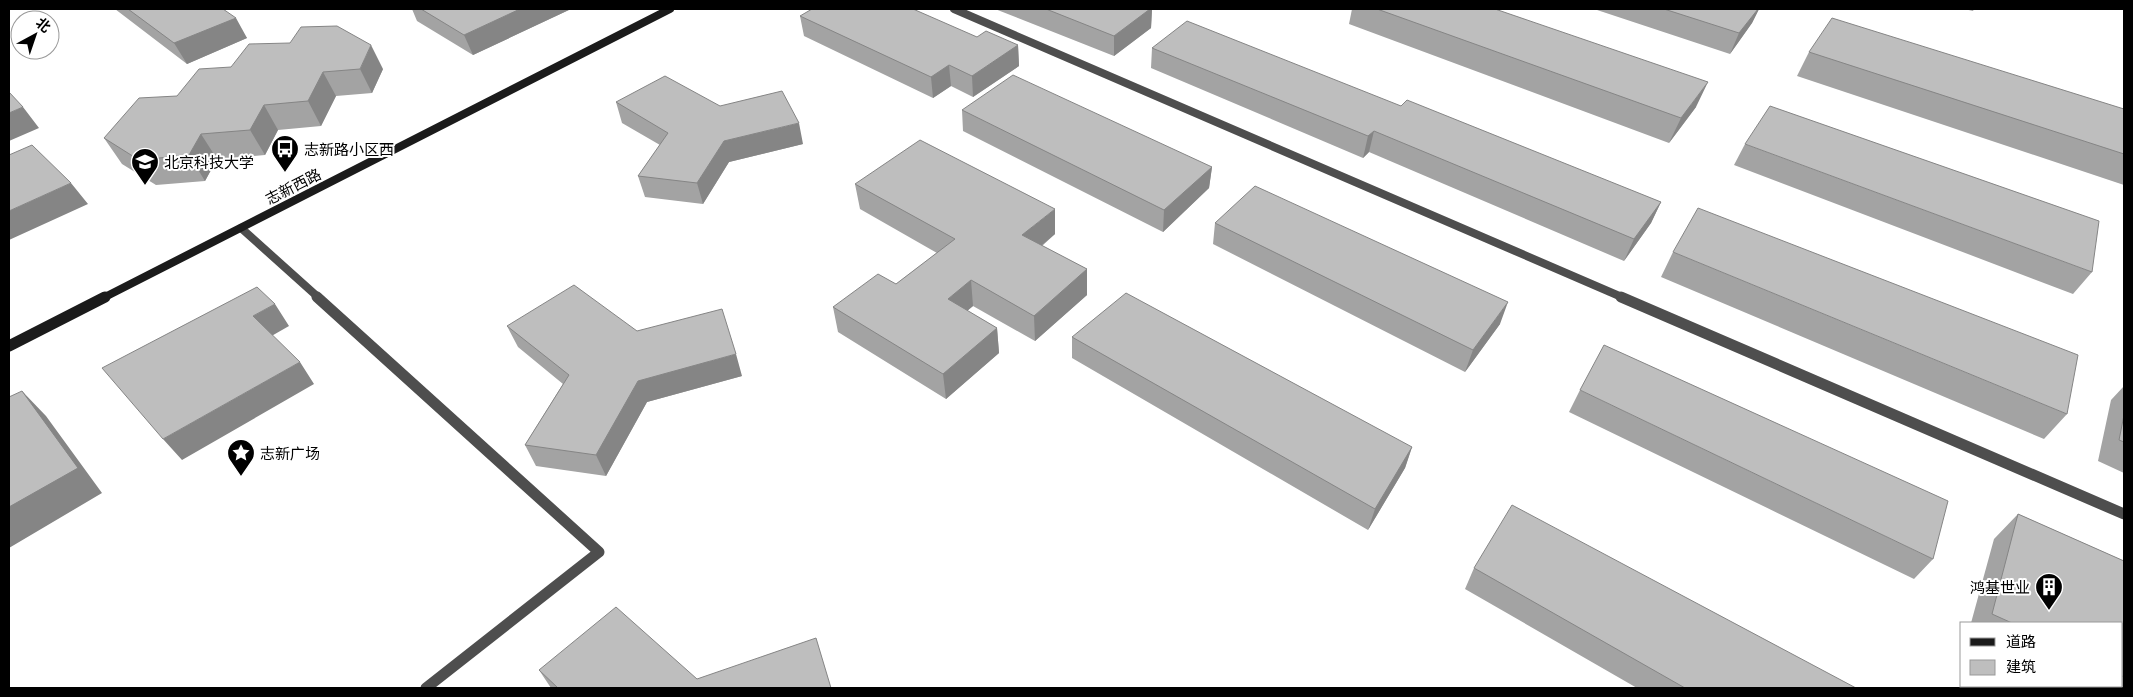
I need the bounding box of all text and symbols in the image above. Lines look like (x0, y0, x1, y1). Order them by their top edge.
north arrow (10, 10, 60, 60)
text: 北 (33, 14, 55, 36)
bus stop icon: 志新路小区西 (270, 134, 300, 173)
place label: 志新路小区西 (304, 140, 394, 158)
school or university icon: 北京科技大学 (130, 147, 160, 186)
place label: 北京科技大学 (164, 153, 254, 171)
street label: 志新西路 (262, 164, 324, 208)
place icon: 志新广场 (226, 438, 256, 477)
place label: 志新广场 (260, 444, 320, 462)
building icon: 鸿基世业 (2034, 572, 2064, 611)
place label: 鸿基世业 (1970, 578, 2030, 596)
legend (1960, 622, 2123, 687)
text: 道路 (2006, 632, 2036, 650)
text: 建筑 (2006, 657, 2036, 675)

